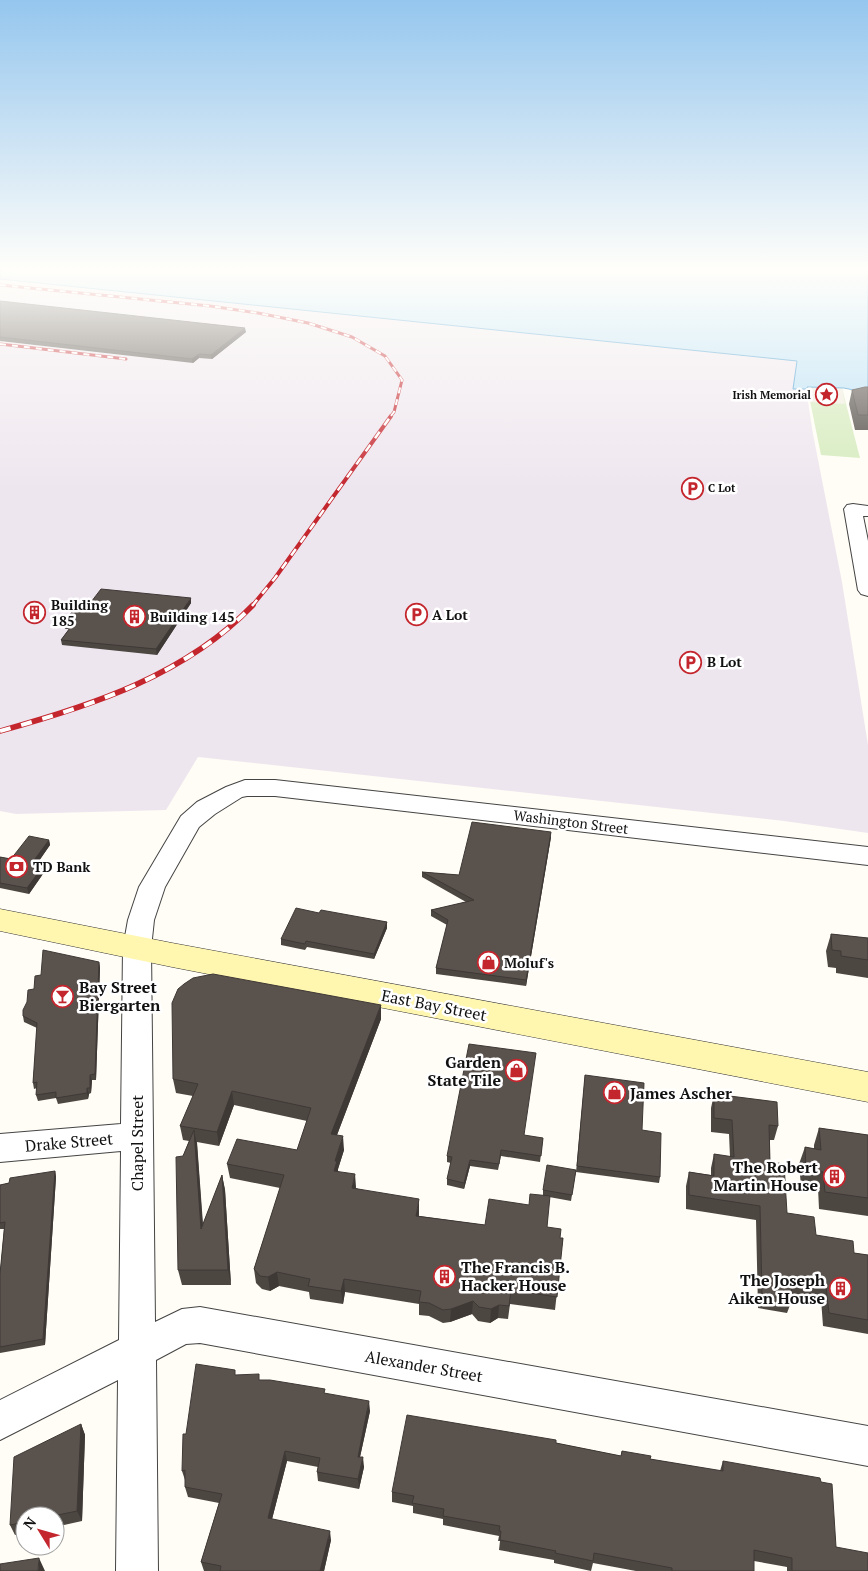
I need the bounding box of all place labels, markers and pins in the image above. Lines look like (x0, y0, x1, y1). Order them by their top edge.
place icon: Irish Memorial (815, 383, 839, 407)
place label: Irish Memorial (733, 388, 811, 402)
parking icon: C Lot (680, 476, 704, 500)
place label: C Lot (708, 481, 736, 495)
place label: Building 185 (51, 595, 109, 630)
building icon: Building 185 (23, 601, 47, 625)
parking icon: A Lot (404, 603, 428, 627)
building icon: Building 145 (122, 605, 146, 629)
place label: A Lot (432, 605, 468, 624)
place label: Building 145 (150, 607, 235, 626)
parking icon: B Lot (679, 650, 703, 674)
place label: B Lot (707, 652, 742, 671)
bank icon: TD Bank (5, 855, 29, 879)
place label: TD Bank (33, 857, 91, 876)
shop icon: Moluf's (476, 951, 500, 975)
place label: Moluf's (504, 953, 554, 972)
place label: Bay Street Biergarten (79, 976, 161, 1016)
bar icon: Bay Street Biergarten (51, 984, 75, 1008)
place label: Garden State Tile (428, 1051, 502, 1091)
shop icon: Garden State Tile (505, 1059, 529, 1083)
shop icon: James Ascher (602, 1081, 626, 1105)
place label: James Ascher (630, 1082, 732, 1104)
place label: The Robert Martin House (713, 1156, 819, 1196)
building icon: The Robert Martin House (822, 1164, 846, 1188)
place label: The Francis B. Hacker House (461, 1256, 570, 1296)
building icon: The Francis B. Hacker House (433, 1264, 457, 1288)
place label: The Joseph Aiken House (728, 1269, 826, 1309)
building icon: The Joseph Aiken House (829, 1277, 853, 1301)

